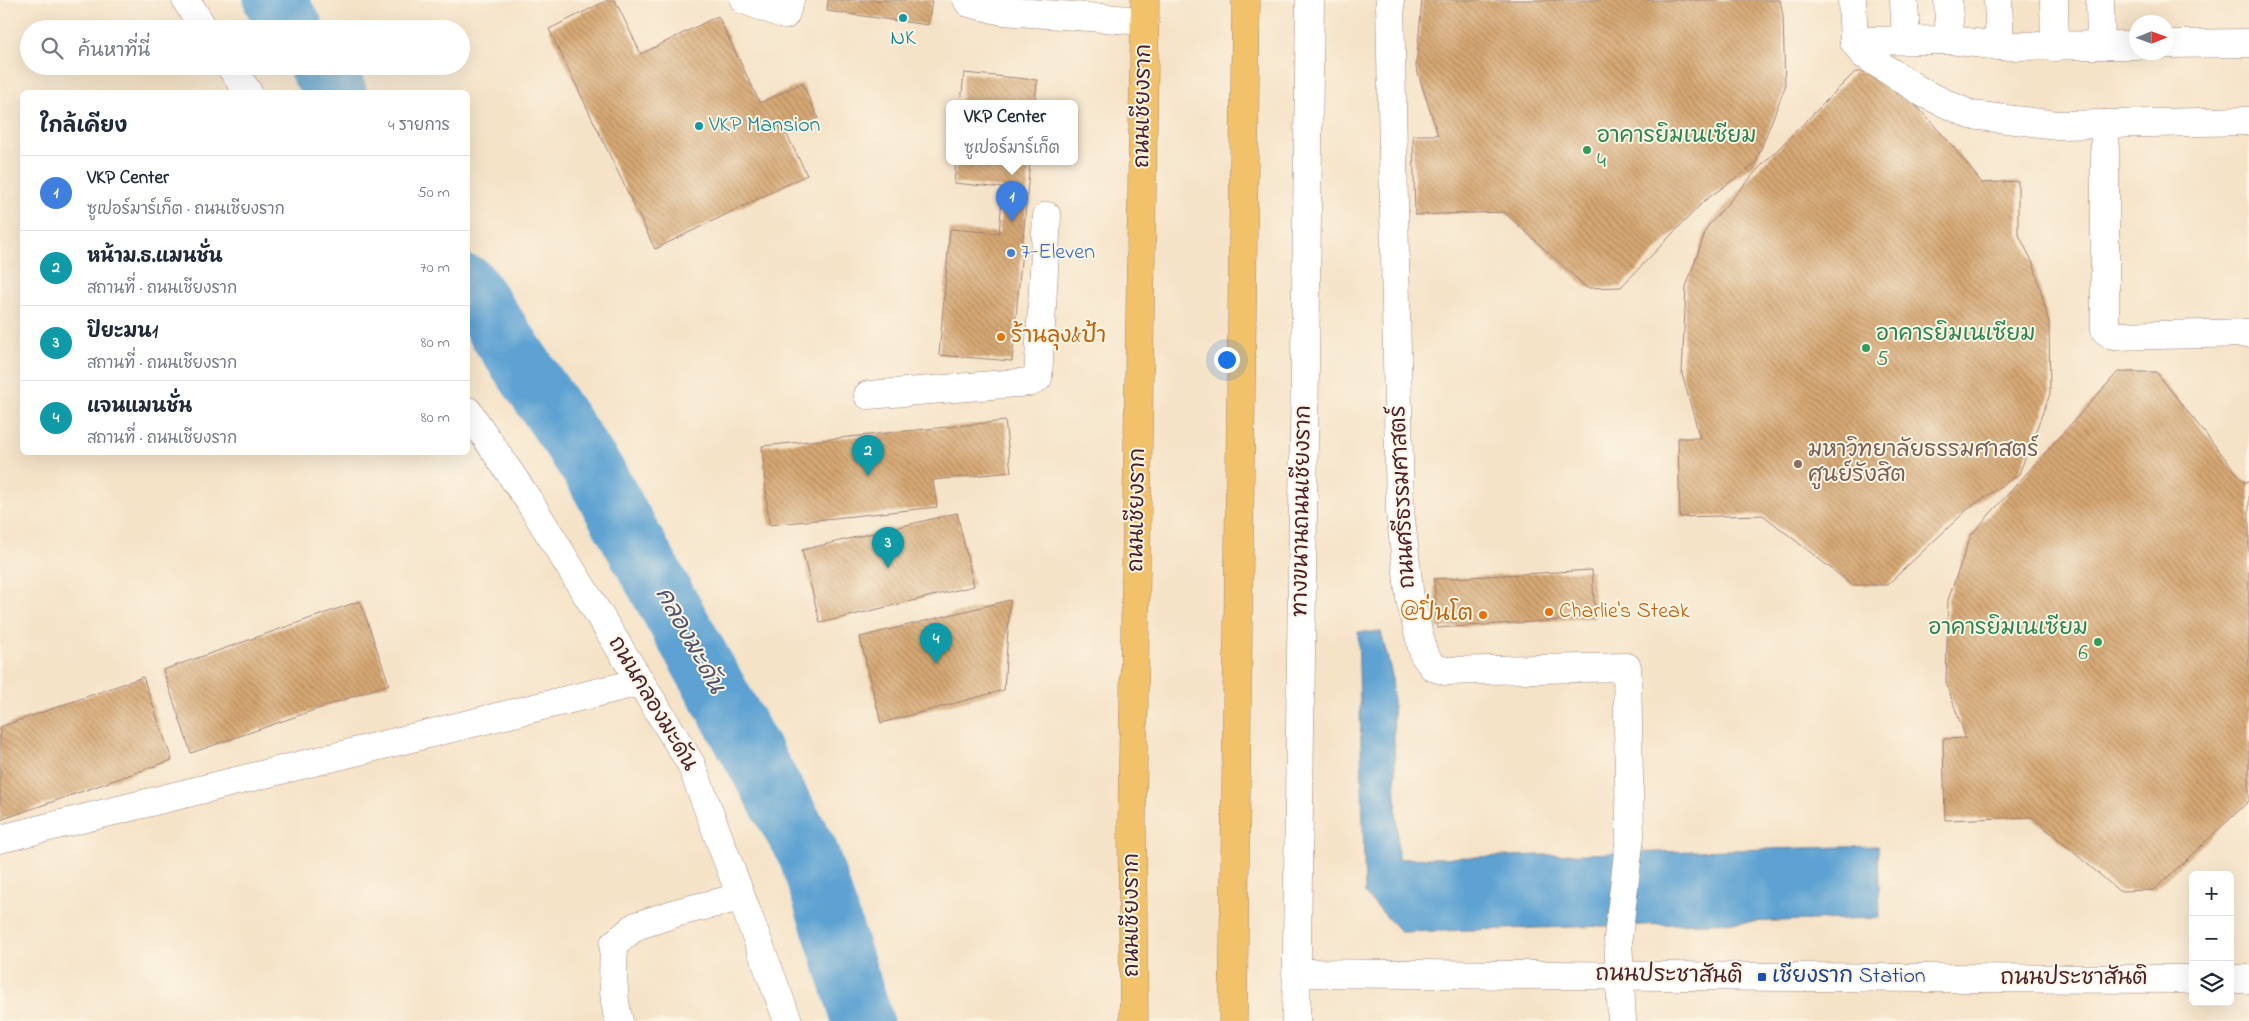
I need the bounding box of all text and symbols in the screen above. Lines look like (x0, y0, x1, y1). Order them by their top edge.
marker: NK (897, 12, 909, 24)
north arrow (2129, 15, 2174, 60)
search box (20, 20, 470, 75)
place label: NK (890, 23, 916, 55)
icon: search (38, 34, 66, 62)
text: ค้นหาที่นี่ (78, 38, 150, 65)
street label: ถนนเชียงราก (1127, 44, 1161, 168)
popup (946, 100, 1078, 165)
text: VKP Center (964, 104, 1046, 131)
place label: VKP Mansion (708, 110, 820, 142)
text: ใกล้เคียง (40, 112, 127, 142)
text: 4 รายการ (388, 114, 450, 138)
marker: VKP Mansion (693, 120, 705, 132)
place label: อาคารยิมเนเซียม 4 (1597, 121, 1756, 178)
text: ซูเปอร์มาร์เก็ต (964, 137, 1060, 161)
marker: อาคารยิมเนเซียม 4 (1581, 144, 1593, 156)
text: VKP Center (87, 165, 169, 192)
text: 1 (53, 181, 59, 205)
text: 50 m (418, 181, 450, 205)
pin: 1 (996, 181, 1028, 222)
text: ซูเปอร์มาร์เก็ต · ถนนเชียงราก (87, 198, 285, 222)
place label: 7-Eleven (1021, 237, 1095, 269)
text: หน้าม.ธ.แมนชั่น (87, 244, 223, 271)
marker: 7-Eleven (1005, 247, 1017, 259)
text: 2 (52, 256, 60, 280)
text: 70 m (420, 256, 450, 280)
text: สถานที่ · ถนนเชียงราก (87, 277, 237, 301)
text: ปิยะมน1 (87, 319, 158, 346)
place label: ร้านลุง&ป้า (1011, 319, 1106, 353)
place label: อาคารยิมเนเซียม 5 (1876, 319, 2035, 376)
text: 3 (53, 331, 59, 355)
text: 80 m (421, 331, 450, 355)
marker: ร้านลุง&ป้า (995, 331, 1007, 343)
marker: อาคารยิมเนเซียม 5 (1860, 342, 1872, 354)
your location (1214, 347, 1240, 373)
text: สถานที่ · ถนนเชียงราก (87, 352, 237, 376)
text: แจนแมนชั่น (87, 394, 192, 421)
street label: ทางขนานถนนเชียงราก (1285, 405, 1321, 617)
street label: ถนนศรีธรรมศาสตร์ (1382, 405, 1425, 589)
text: 4 (53, 406, 59, 430)
text: 80 m (421, 406, 450, 430)
text: สถานที่ · ถนนเชียงราก (87, 427, 237, 451)
place label: มหาวิทยาลัยธรรมศาสตร์ ศูนย์รังสิต (1808, 434, 2039, 492)
pin: 2 (852, 435, 884, 476)
street label: ถนนเชียงราก (1121, 448, 1155, 572)
marker: มหาวิทยาลัยธรรมศาสตร์ ศูนย์รังสิต (1792, 458, 1804, 470)
pin: 3 (872, 527, 904, 568)
water label: คลองมะดัน (645, 581, 733, 702)
place label: @ปิ่นโต (1401, 593, 1473, 631)
place label: Charlie's Steak (1559, 596, 1690, 628)
marker: Charlie's Steak (1543, 606, 1555, 618)
marker: @ปิ่นโต (1477, 609, 1489, 621)
place label: อาคารยิมเนเซียม 6 (1929, 613, 2088, 670)
pin: 4 (920, 623, 952, 664)
street label: ถนนคลองมะดัน (599, 631, 705, 778)
marker: อาคารยิมเนเซียม 6 (2092, 636, 2104, 648)
street label: ถนนเชียงราก (1117, 853, 1149, 977)
map controls (2189, 871, 2234, 1006)
button: + (2189, 871, 2234, 916)
button: − (2189, 916, 2234, 961)
street label: ถนนประชาสันติ (1595, 959, 1743, 993)
place label: เชียงราก Station (1772, 961, 1926, 993)
button: layers (2189, 961, 2234, 1006)
street label: ถนนประชาสันติ (2000, 963, 2148, 995)
marker: เชียงราก Station (1756, 971, 1768, 983)

